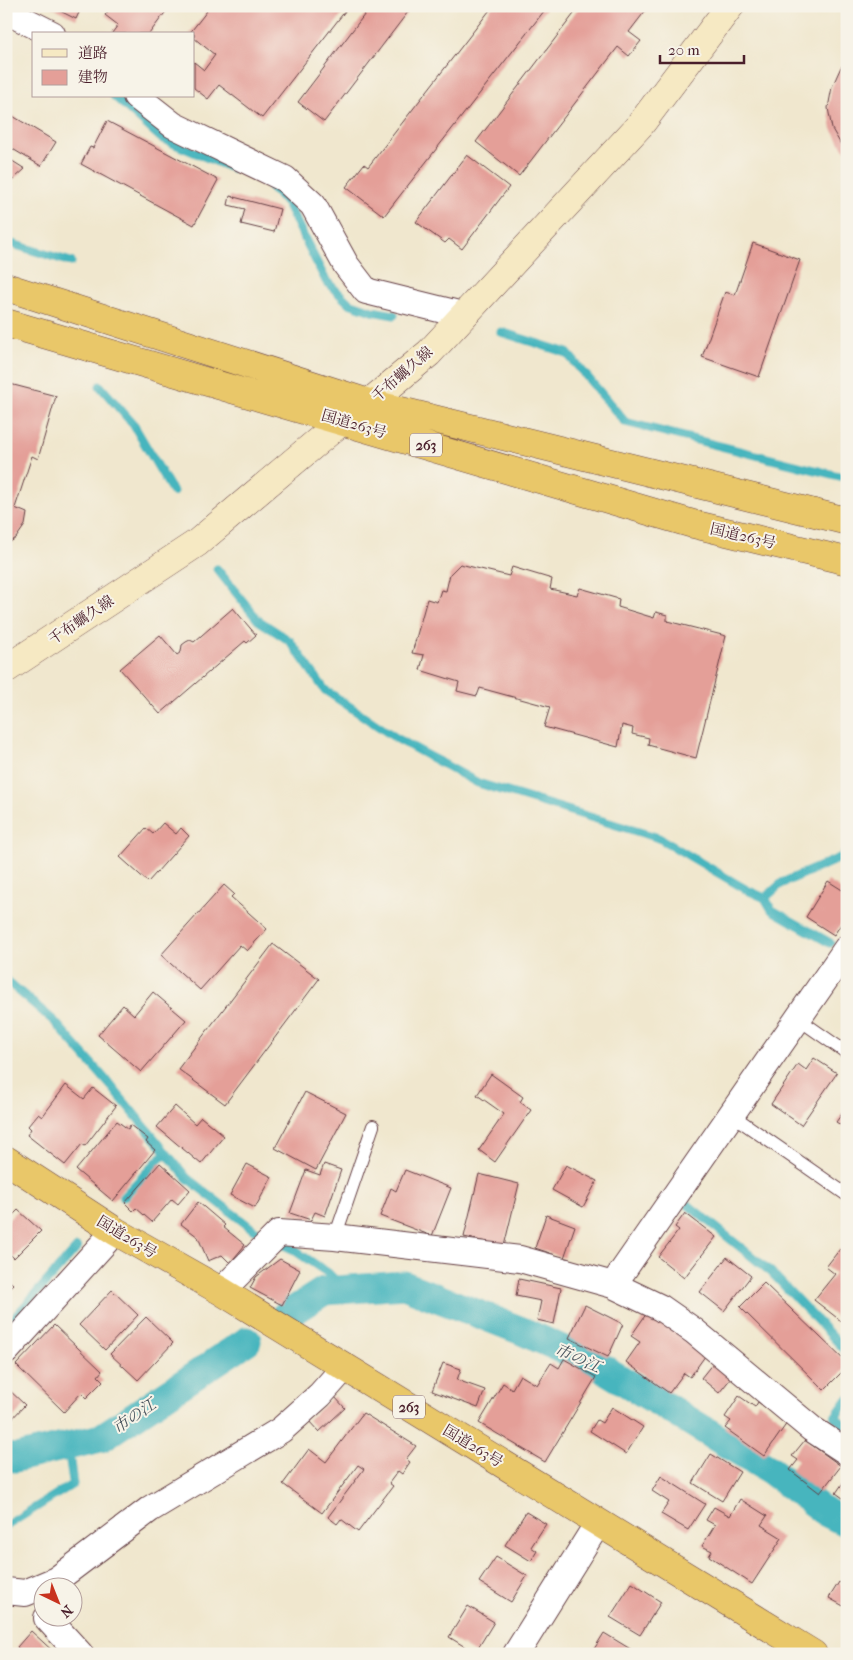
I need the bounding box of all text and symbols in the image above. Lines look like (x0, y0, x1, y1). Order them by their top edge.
legend (32, 32, 195, 98)
scale bar (660, 32, 744, 64)
text: 20 m (668, 41, 700, 59)
text: 道路 (78, 44, 108, 62)
text: 建物 (78, 68, 108, 86)
street label: 千布蠣久線 (368, 343, 436, 405)
street label: 国道263号 (319, 406, 389, 442)
road number: 263 (410, 434, 442, 456)
street label: 国道263号 (708, 520, 778, 552)
street label: 千布蠣久線 (45, 592, 117, 648)
street label: 国道263号 (94, 1212, 160, 1262)
water label: 市の江 (552, 1340, 606, 1377)
water label: 市の江 (109, 1394, 161, 1437)
road number: 263 (393, 1395, 425, 1418)
street label: 国道263号 (440, 1421, 506, 1471)
north arrow (32, 1578, 82, 1628)
text: N (57, 1601, 76, 1621)

